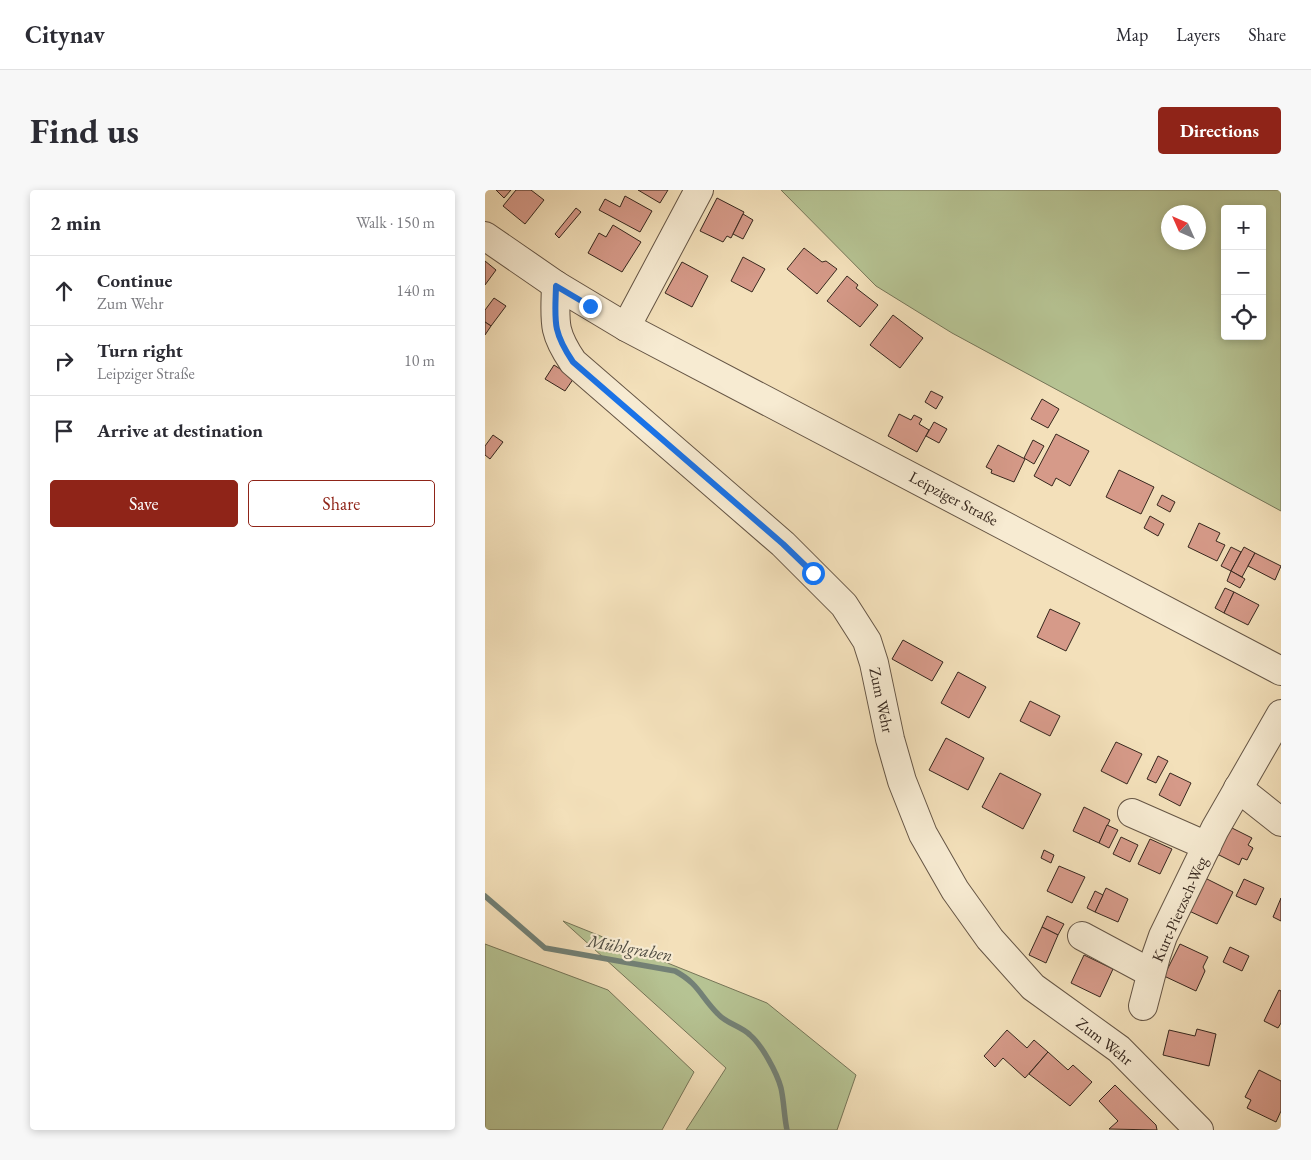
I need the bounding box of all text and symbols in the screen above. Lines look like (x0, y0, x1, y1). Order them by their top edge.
text: Citynav (25, 19, 105, 50)
text: Map (1116, 23, 1148, 46)
text: Layers (1176, 23, 1220, 46)
text: Share (1248, 23, 1286, 46)
button: Directions (1158, 107, 1281, 154)
text: Find us (30, 108, 139, 153)
north arrow (1161, 205, 1206, 250)
map controls (1221, 205, 1266, 340)
button: + (1221, 205, 1266, 250)
text: 2 min (50, 209, 101, 236)
text: Walk · 150 m (356, 212, 435, 233)
button: − (1221, 250, 1266, 295)
text: Continue (97, 268, 172, 293)
icon: ahead (50, 277, 78, 305)
text: 140 m (396, 280, 435, 301)
text: Zum Wehr (97, 293, 164, 314)
route end (579, 295, 602, 318)
button: locate (1221, 295, 1266, 340)
text: Turn right (97, 338, 183, 363)
icon: right (50, 347, 78, 375)
text: 10 m (404, 350, 435, 371)
text: Leipziger Straße (97, 363, 195, 384)
icon: arrive (50, 417, 78, 445)
text: Arrive at destination (97, 418, 263, 443)
street label: Leipziger Straße (906, 466, 1002, 531)
button: Save (50, 480, 238, 527)
button: Share (248, 480, 435, 527)
route start (802, 562, 825, 585)
street label: Zum Wehr (864, 665, 899, 736)
street label: Kurt-Pietzsch-Weg (1147, 852, 1213, 965)
water label: Mühlgraben (585, 929, 674, 967)
street label: Zum Wehr (1072, 1013, 1138, 1071)

